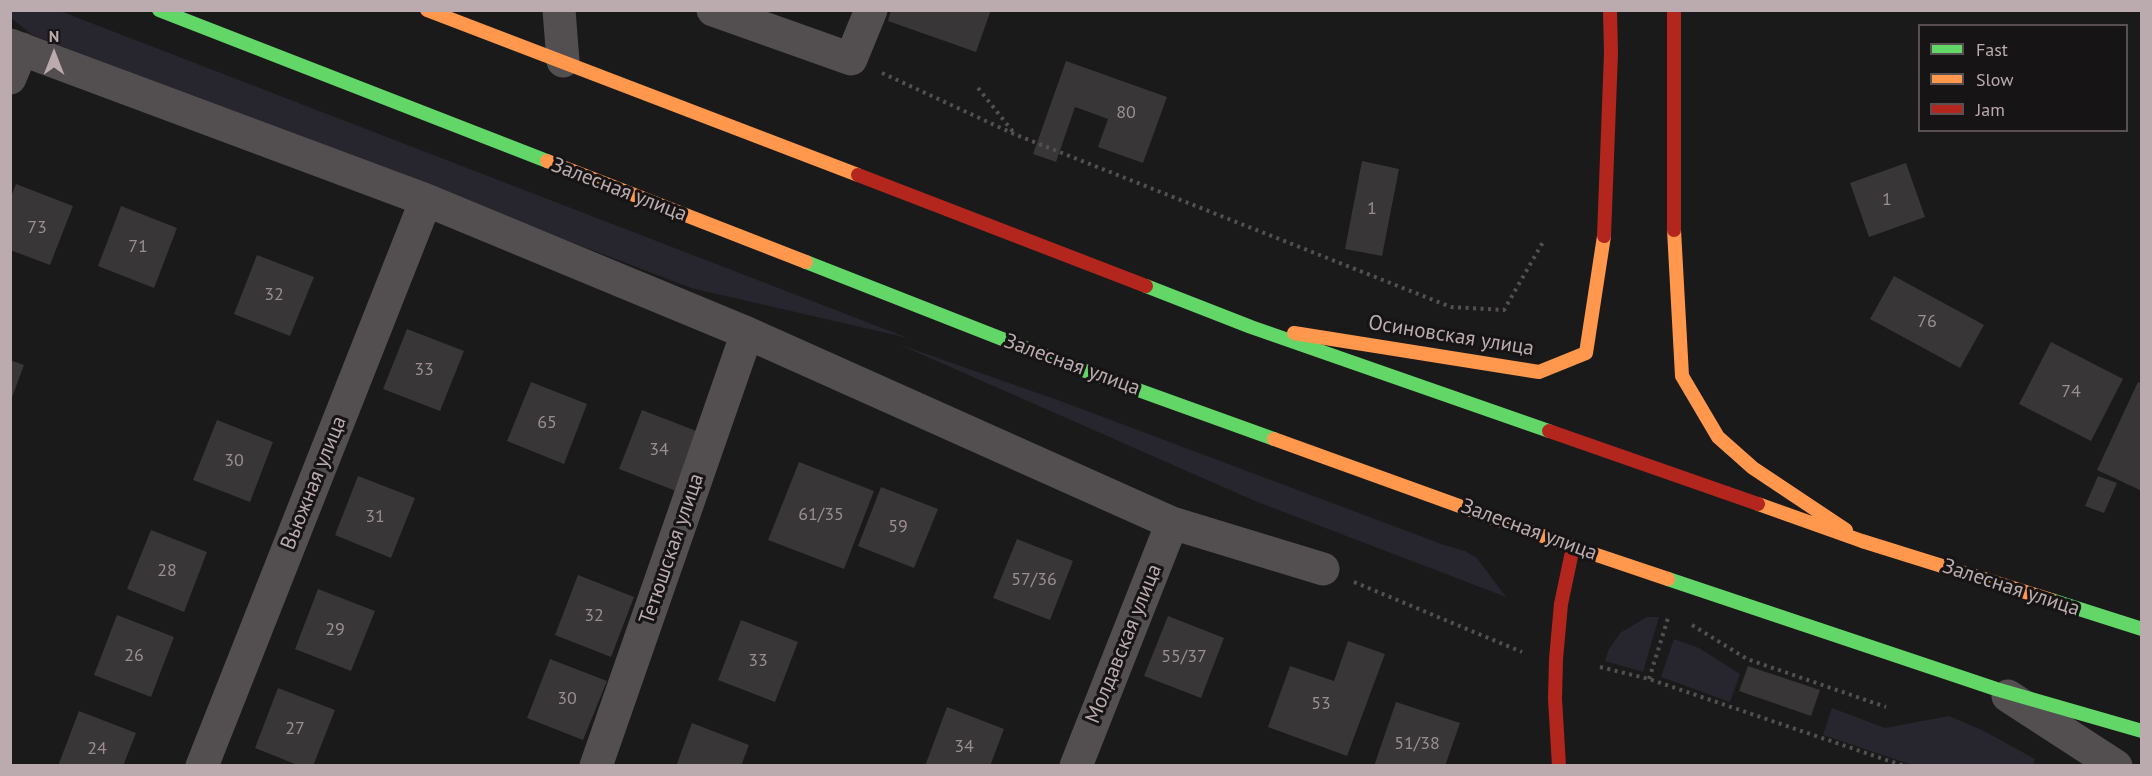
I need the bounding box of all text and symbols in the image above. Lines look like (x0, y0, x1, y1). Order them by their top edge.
north arrow (24, 24, 84, 84)
legend (1918, 24, 2128, 132)
text: N (49, 26, 59, 46)
text: Fast (1976, 38, 2008, 61)
text: Slow (1976, 68, 2014, 91)
text: Jam (1976, 98, 2005, 121)
house number: 80 (1116, 102, 1136, 124)
street label: Залесная улица (548, 153, 690, 227)
house number: 1 (1882, 189, 1892, 211)
house number: 1 (1367, 198, 1377, 220)
house number: 73 (27, 217, 47, 239)
house number: 71 (128, 236, 148, 258)
house number: 32 (264, 284, 284, 306)
street label: Осиновская улица (1366, 310, 1536, 362)
house number: 76 (1917, 311, 1937, 333)
street label: Залесная улица (1000, 329, 1144, 401)
house number: 33 (414, 359, 434, 381)
house number: 74 (2061, 381, 2081, 403)
house number: 65 (537, 412, 557, 434)
street label: Вьюжная улица (276, 413, 352, 553)
house number: 34 (649, 439, 669, 461)
house number: 30 (224, 450, 244, 472)
street label: Тетюшская улица (634, 470, 710, 628)
street label: Залесная улица (1457, 494, 1601, 566)
house number: 61/35 (798, 504, 844, 526)
house number: 31 (365, 506, 385, 528)
house number: 59 (888, 516, 908, 538)
street label: Залесная улица (1939, 554, 2083, 622)
house number: 28 (157, 560, 177, 582)
street label: Молдавская улица (1081, 561, 1167, 727)
house number: 57/36 (1011, 569, 1057, 591)
house number: 32 (584, 605, 604, 627)
house number: 29 (325, 619, 345, 641)
house number: 26 (124, 645, 144, 667)
house number: 55/37 (1161, 646, 1207, 668)
house number: 33 (748, 650, 768, 672)
house number: 30 (557, 688, 577, 710)
house number: 53 (1311, 693, 1331, 715)
house number: 27 (285, 718, 305, 740)
house number: 51/38 (1394, 733, 1440, 755)
house number: 34 (954, 736, 974, 758)
house number: 24 (87, 738, 107, 760)

